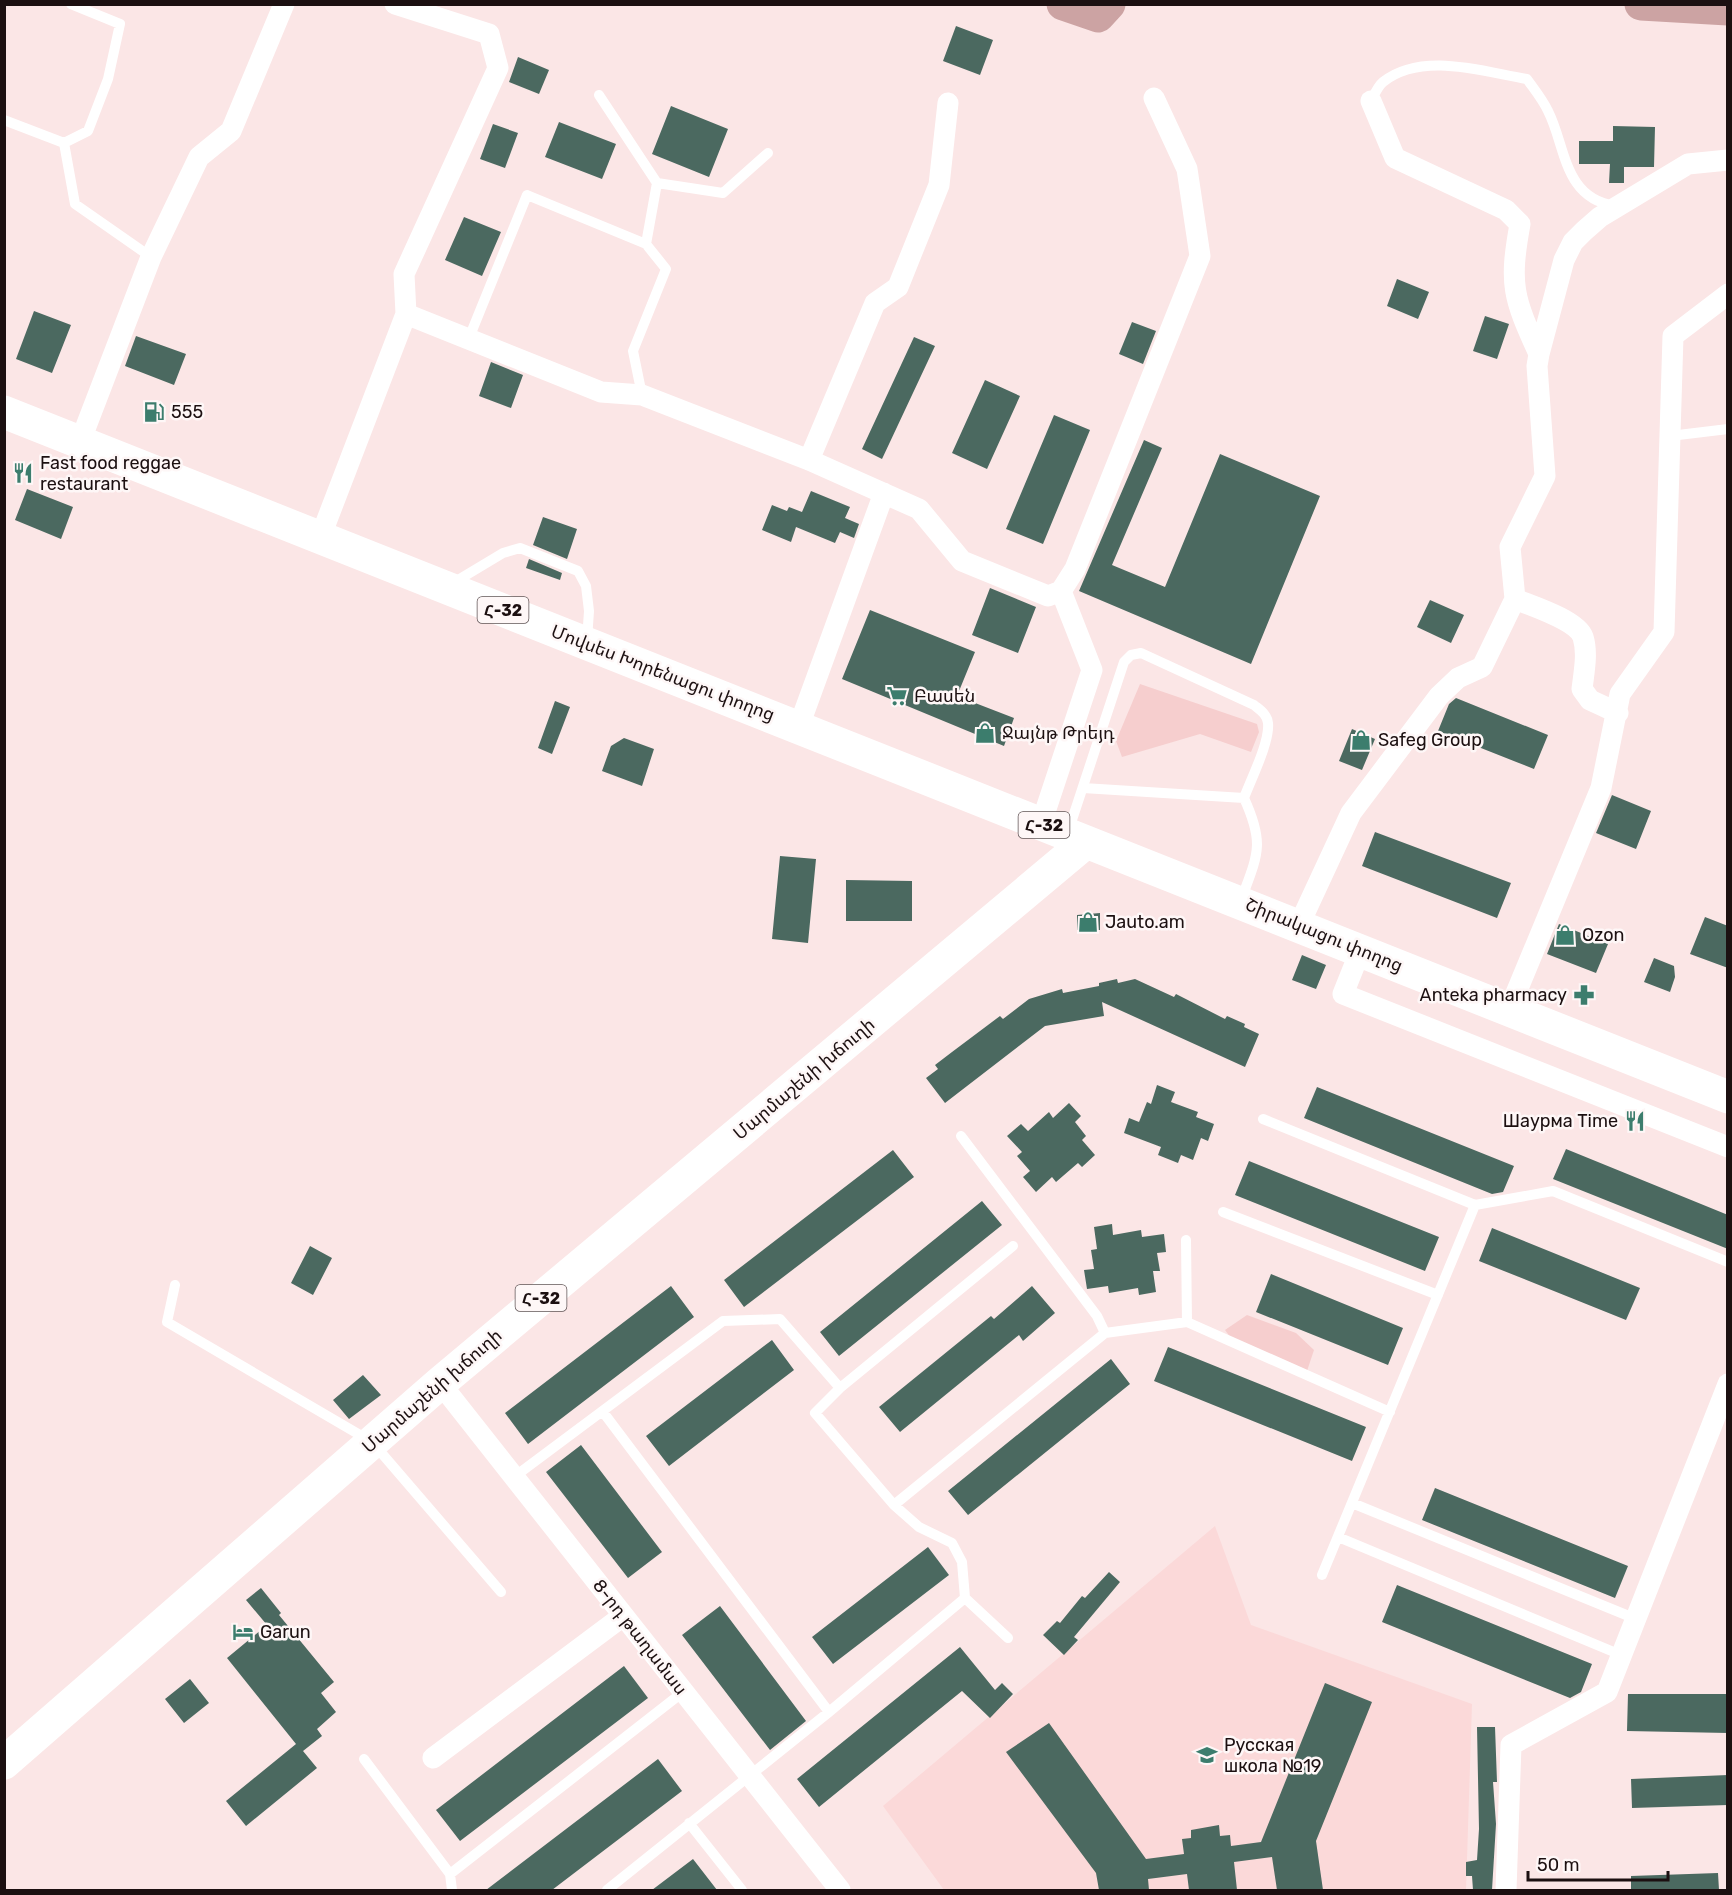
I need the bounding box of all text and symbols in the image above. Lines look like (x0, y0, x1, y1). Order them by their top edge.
fuel station icon: 555 (142, 400, 166, 424)
place label: 555 (171, 401, 203, 423)
place label: Fast food reggae restaurant (40, 452, 181, 495)
restaurant icon: Fast food reggae restaurant (11, 461, 35, 485)
road number: Հ-32 (478, 597, 528, 623)
street label: Մովսես Խորենացու փողոց (548, 620, 778, 726)
supermarket icon: Բասեն (885, 684, 909, 708)
place label: Բասեն (914, 685, 975, 707)
shop icon: Ջայնթ Թրեյդ (973, 721, 997, 745)
place label: Ջայնթ Թրեյդ (1002, 722, 1115, 744)
shop icon: Safeg Group (1349, 728, 1373, 752)
place label: Safeg Group (1378, 729, 1482, 751)
road number: Հ-32 (1018, 812, 1070, 838)
street label: Շիրակացու փողոց (1242, 893, 1406, 977)
shop icon: Jauto.am (1076, 910, 1100, 934)
place label: Jauto.am (1105, 911, 1185, 933)
shop icon: Ozon (1553, 923, 1577, 947)
place label: Ozon (1582, 924, 1624, 946)
pharmacy icon: Anteka pharmacy (1572, 983, 1596, 1007)
place label: Anteka pharmacy (1420, 984, 1567, 1006)
street label: Մարմաշենի խճուղի (729, 1013, 879, 1145)
restaurant icon: Шаурма Time (1623, 1109, 1647, 1133)
place label: Шаурма Time (1503, 1110, 1618, 1132)
road number: Հ-32 (516, 1285, 566, 1311)
street label: Մարմաշենի խճուղի (358, 1324, 506, 1458)
street label: 8-րդ թաղամաս (588, 1575, 692, 1699)
hotel icon: Garun (231, 1620, 255, 1644)
place label: Garun (260, 1621, 311, 1643)
place label: Русская школа №19 (1224, 1734, 1322, 1777)
school or university icon: Русская школа №19 (1195, 1743, 1219, 1767)
scale bar (1528, 1844, 1668, 1882)
text: 50 m (1537, 1854, 1580, 1876)

